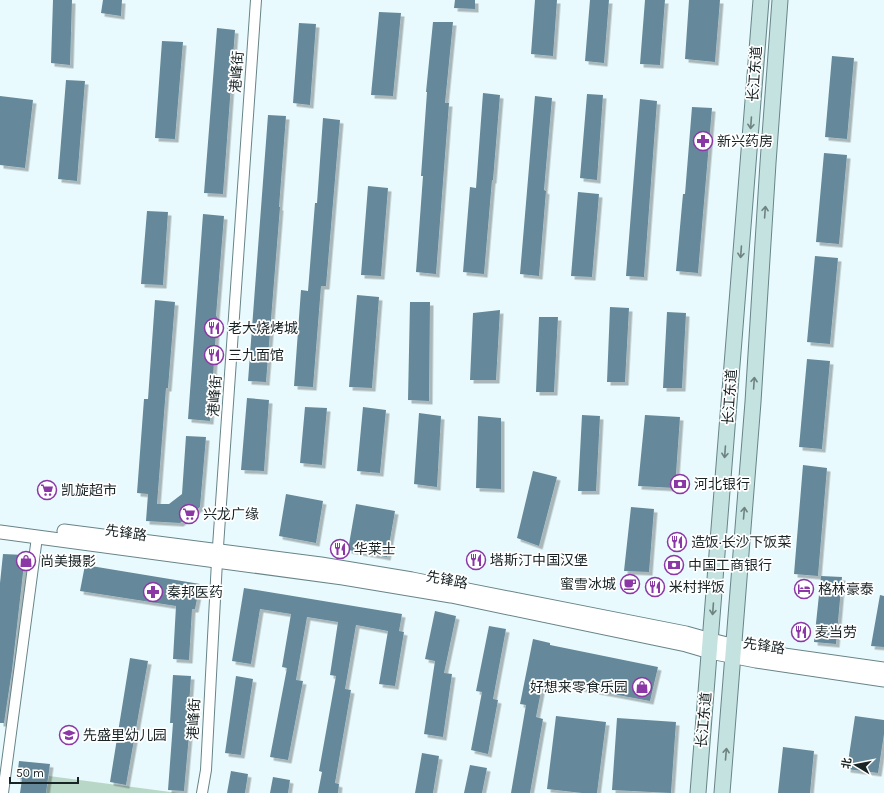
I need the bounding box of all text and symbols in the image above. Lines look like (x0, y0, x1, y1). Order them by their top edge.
street label: 长江东道 (745, 45, 765, 103)
street label: 港峰街 (227, 50, 247, 94)
one-way arrow (748, 116, 755, 129)
pharmacy icon: 新兴药房 (692, 130, 714, 152)
place label: 新兴药房 (717, 133, 773, 150)
one-way arrow (762, 206, 769, 219)
one-way arrow (738, 245, 745, 258)
restaurant icon: 老大烧烤城 (203, 317, 225, 339)
place label: 老大烧烤城 (228, 320, 298, 337)
restaurant icon: 三九面馆 (203, 344, 225, 366)
place label: 三九面馆 (228, 347, 284, 364)
street label: 长江东道 (720, 368, 740, 426)
street label: 港峰街 (205, 374, 225, 418)
one-way arrow (750, 377, 757, 390)
one-way arrow (722, 445, 729, 458)
bank icon: 河北银行 (669, 473, 691, 495)
place label: 河北银行 (694, 476, 750, 493)
supermarket icon: 凯旋超市 (36, 479, 58, 501)
place label: 凯旋超市 (61, 482, 117, 499)
supermarket icon: 兴龙广缘 (178, 503, 200, 525)
place label: 兴龙广缘 (203, 506, 259, 523)
one-way arrow (740, 507, 747, 520)
street label: 先锋路 (104, 522, 148, 544)
restaurant icon: 造饭·长沙下饭菜 (666, 531, 688, 553)
place label: 造饭·长沙下饭菜 (691, 534, 792, 551)
restaurant icon: 华莱士 (329, 538, 351, 560)
place label: 华莱士 (354, 541, 396, 558)
restaurant icon: 塔斯汀中国汉堡 (465, 549, 487, 571)
shop icon: 尚美摄影 (15, 550, 37, 572)
place label: 塔斯汀中国汉堡 (490, 552, 588, 569)
place label: 尚美摄影 (40, 553, 96, 570)
bank icon: 中国工商银行 (663, 554, 685, 576)
place label: 中国工商银行 (688, 557, 772, 574)
street label: 先锋路 (425, 568, 469, 592)
cafe icon: 蜜雪冰城 (619, 573, 641, 595)
place label: 蜜雪冰城 (560, 576, 616, 593)
restaurant icon: 米村拌饭 (644, 576, 666, 598)
hotel icon: 格林豪泰 (793, 578, 815, 600)
place label: 米村拌饭 (669, 579, 725, 596)
pharmacy icon: 秦邦医药 (142, 581, 164, 603)
place label: 格林豪泰 (818, 581, 874, 598)
place label: 秦邦医药 (167, 584, 223, 601)
one-way arrow (709, 602, 717, 615)
restaurant icon: 麦当劳 (790, 621, 812, 643)
place label: 麦当劳 (815, 624, 857, 641)
street label: 先锋路 (742, 634, 786, 658)
shop icon: 好想来零食乐园 (631, 676, 653, 698)
place label: 好想来零食乐园 (530, 679, 628, 696)
street label: 长江东道 (693, 691, 715, 749)
street label: 港峰街 (184, 698, 204, 740)
school or university icon: 先盛里幼儿园 (58, 724, 80, 746)
place label: 先盛里幼儿园 (83, 727, 167, 744)
north arrow (836, 745, 876, 785)
one-way arrow (722, 748, 729, 761)
text: 北 (839, 757, 854, 770)
scale bar (10, 759, 78, 785)
text: 50 m (16, 766, 44, 780)

